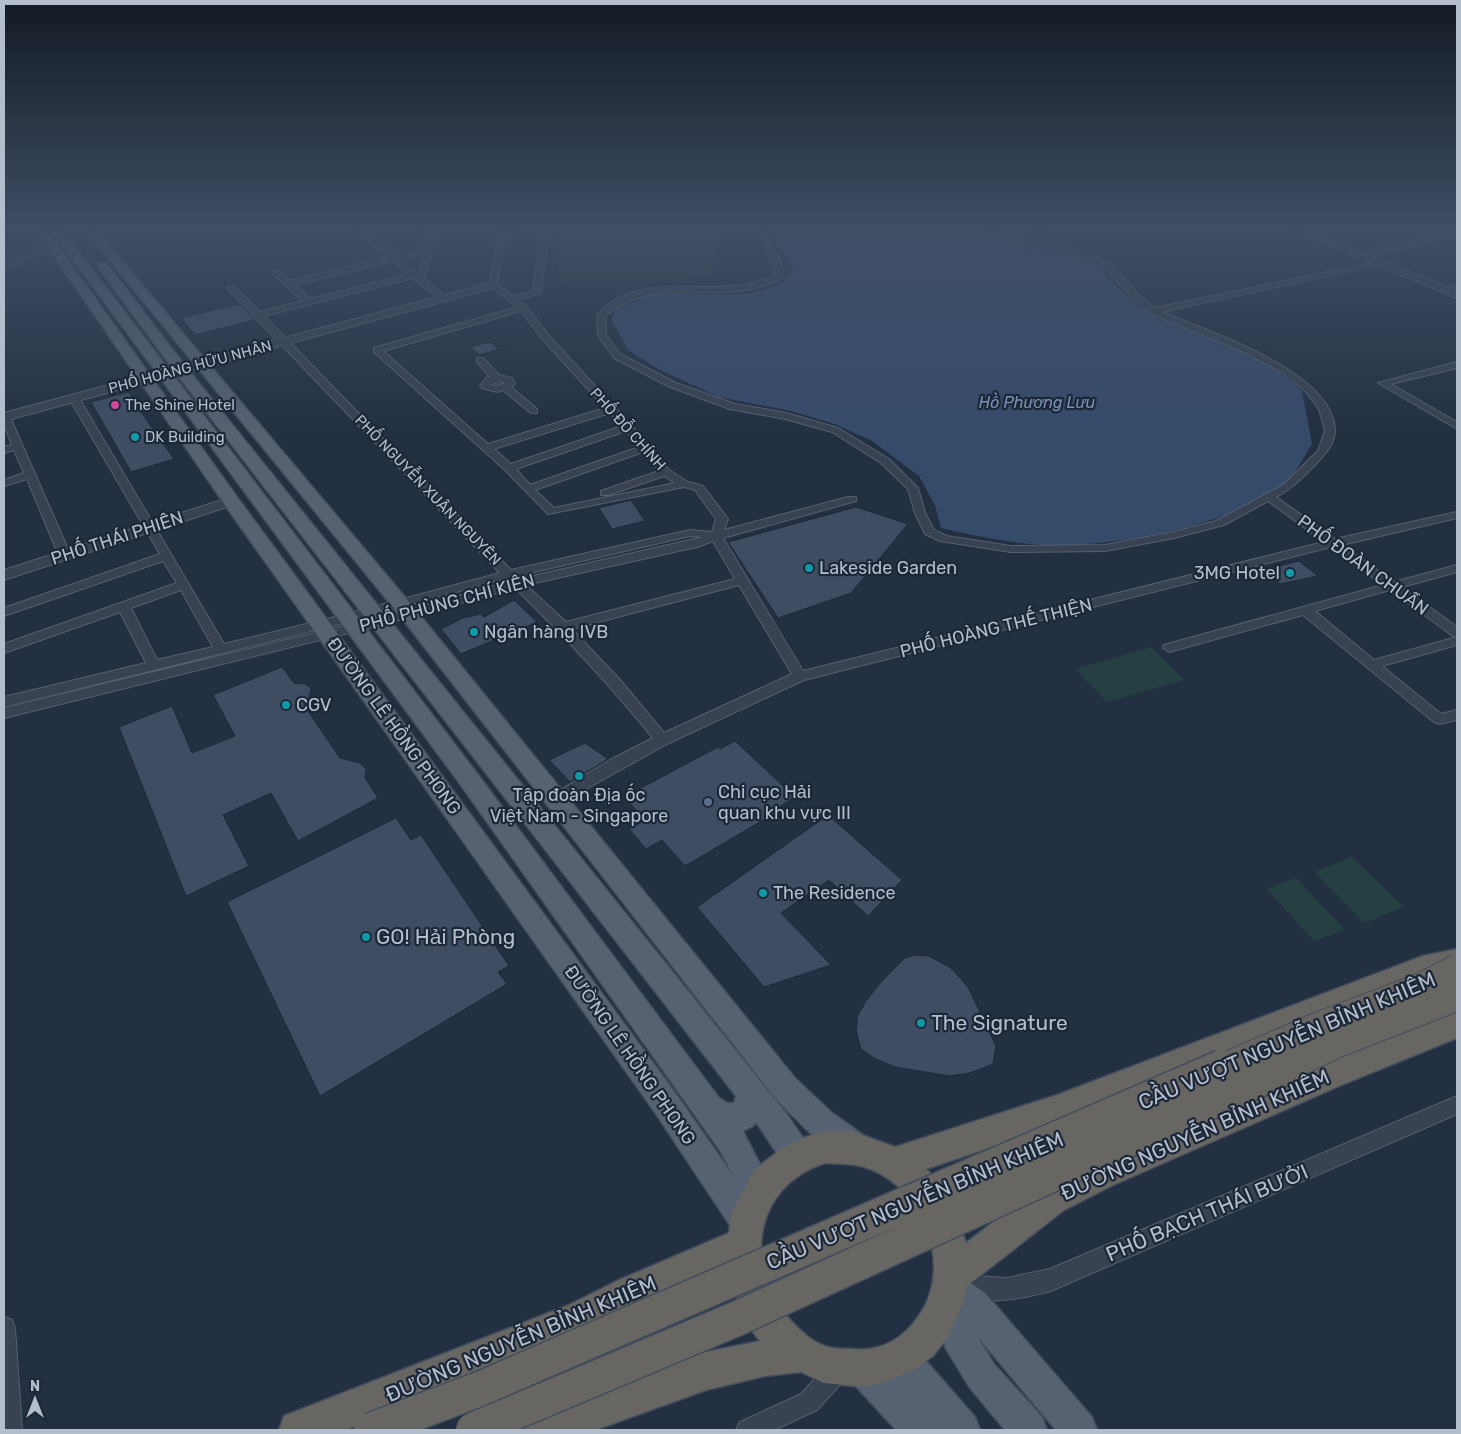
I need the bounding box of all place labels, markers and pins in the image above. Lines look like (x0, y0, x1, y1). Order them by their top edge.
place label: The Shine Hotel (125, 396, 235, 414)
marker: The Shine Hotel (109, 399, 121, 411)
place label: DK Building (145, 428, 225, 446)
marker: DK Building (129, 431, 141, 443)
place label: Lakeside Garden (819, 557, 957, 579)
marker: Lakeside Garden (803, 562, 815, 574)
place label: 3MG Hotel (1194, 562, 1280, 584)
marker: 3MG Hotel (1284, 567, 1296, 579)
place label: Ngân hàng IVB (484, 621, 608, 643)
marker: Ngân hàng IVB (468, 626, 480, 638)
place label: CGV (296, 694, 332, 716)
marker: CGV (280, 699, 292, 711)
marker: Tập đoàn Địa ốc Việt Nam - Singapore (573, 770, 585, 782)
place label: Chi cục Hải quan khu vực III (718, 781, 851, 824)
place label: Tập đoàn Địa ốc Việt Nam - Singapore (490, 783, 668, 827)
marker: Chi cục Hải quan khu vực III (702, 796, 714, 808)
place label: The Residence (773, 882, 896, 904)
marker: The Residence (757, 887, 769, 899)
place label: GO! Hải Phòng (376, 924, 515, 949)
marker: GO! Hải Phòng (360, 931, 372, 943)
place label: The Signature (931, 1010, 1068, 1035)
marker: The Signature (915, 1017, 927, 1029)

